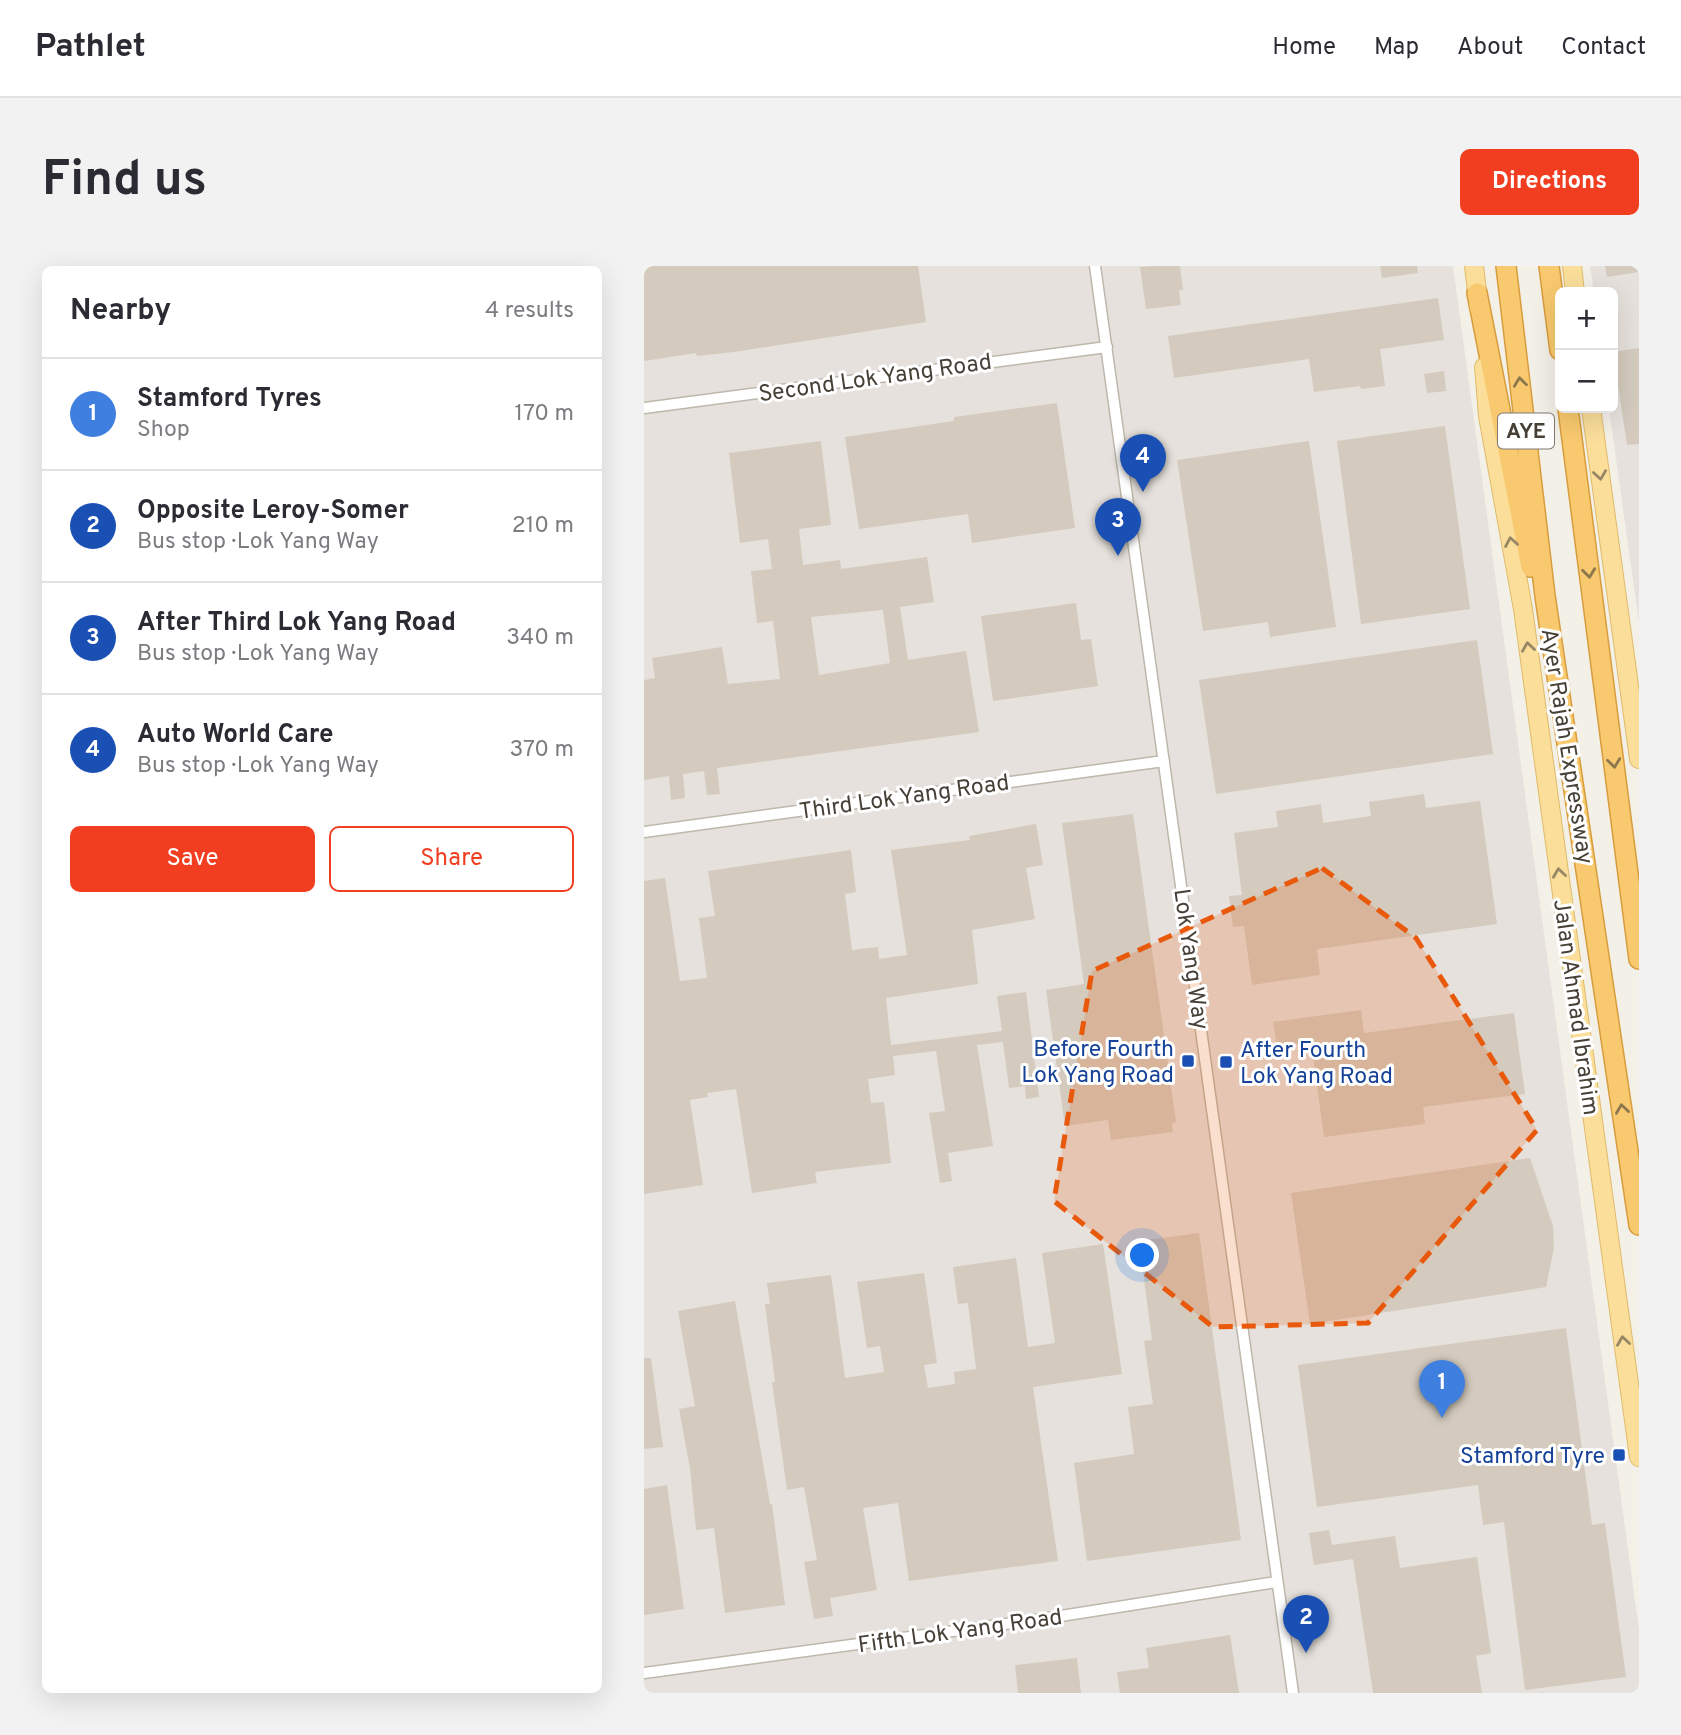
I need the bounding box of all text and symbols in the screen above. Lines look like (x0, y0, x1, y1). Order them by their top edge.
text: Pathlet (35, 27, 146, 69)
text: Home (1272, 33, 1336, 63)
text: Map (1374, 33, 1419, 63)
text: About (1457, 33, 1523, 63)
text: Contact (1561, 33, 1646, 63)
button: Directions (1460, 149, 1639, 215)
text: Find us (42, 151, 207, 213)
map controls (1555, 287, 1618, 413)
button: + (1555, 287, 1618, 350)
text: Nearby (70, 293, 171, 330)
text: 4 results (485, 297, 574, 326)
street label: Second Lok Yang Road (757, 349, 994, 410)
button: − (1555, 350, 1618, 413)
one-way arrow (1512, 376, 1527, 388)
text: Stamford Tyres (137, 383, 322, 416)
text: 1 (88, 400, 98, 429)
text: 170 m (515, 400, 574, 429)
road number: AYE (1498, 414, 1554, 448)
text: Shop (137, 416, 190, 445)
pin: 4 (1120, 434, 1166, 492)
one-way arrow (1593, 470, 1608, 481)
text: Opposite Leroy-Somer (137, 495, 409, 528)
pin: 3 (1095, 498, 1141, 556)
text: 2 (86, 512, 100, 541)
text: 210 m (512, 512, 574, 541)
text: Bus stop · Lok Yang Way (137, 528, 379, 557)
one-way arrow (1504, 536, 1519, 548)
one-way arrow (1581, 567, 1596, 578)
text: After Third Lok Yang Road (137, 607, 456, 640)
text: 3 (86, 624, 100, 653)
text: 340 m (506, 624, 574, 653)
street label: Ayer Rajah Expressway (1533, 626, 1599, 867)
text: Bus stop · Lok Yang Way (137, 640, 379, 669)
one-way arrow (1521, 641, 1536, 653)
text: Auto World Care (137, 719, 333, 752)
text: 4 (86, 736, 100, 765)
text: 370 m (509, 736, 574, 765)
text: Bus stop · Lok Yang Way (137, 752, 379, 781)
one-way arrow (1606, 758, 1621, 769)
street label: Third Lok Yang Road (798, 769, 1011, 828)
button: Save (70, 826, 315, 892)
button: Share (329, 826, 574, 892)
one-way arrow (1552, 867, 1567, 879)
street label: Lok Yang Way (1165, 887, 1214, 1032)
street label: Jalan Ahmad Ibrahim (1545, 897, 1604, 1117)
place label: Before Fourth Lok Yang Road (1021, 1036, 1174, 1091)
place label: After Fourth Lok Yang Road (1240, 1037, 1393, 1092)
marker: Before Fourth Lok Yang Road (1180, 1053, 1196, 1069)
marker: After Fourth Lok Yang Road (1218, 1054, 1234, 1070)
one-way arrow (1615, 1103, 1630, 1115)
your location (1125, 1238, 1159, 1272)
one-way arrow (1616, 1335, 1631, 1347)
pin: 1 (1419, 1360, 1465, 1418)
place label: Stamford Tyre (1460, 1443, 1605, 1472)
marker: Stamford Tyre (1611, 1447, 1627, 1463)
pin: 2 (1283, 1595, 1329, 1653)
street label: Fifth Lok Yang Road (856, 1604, 1064, 1661)

